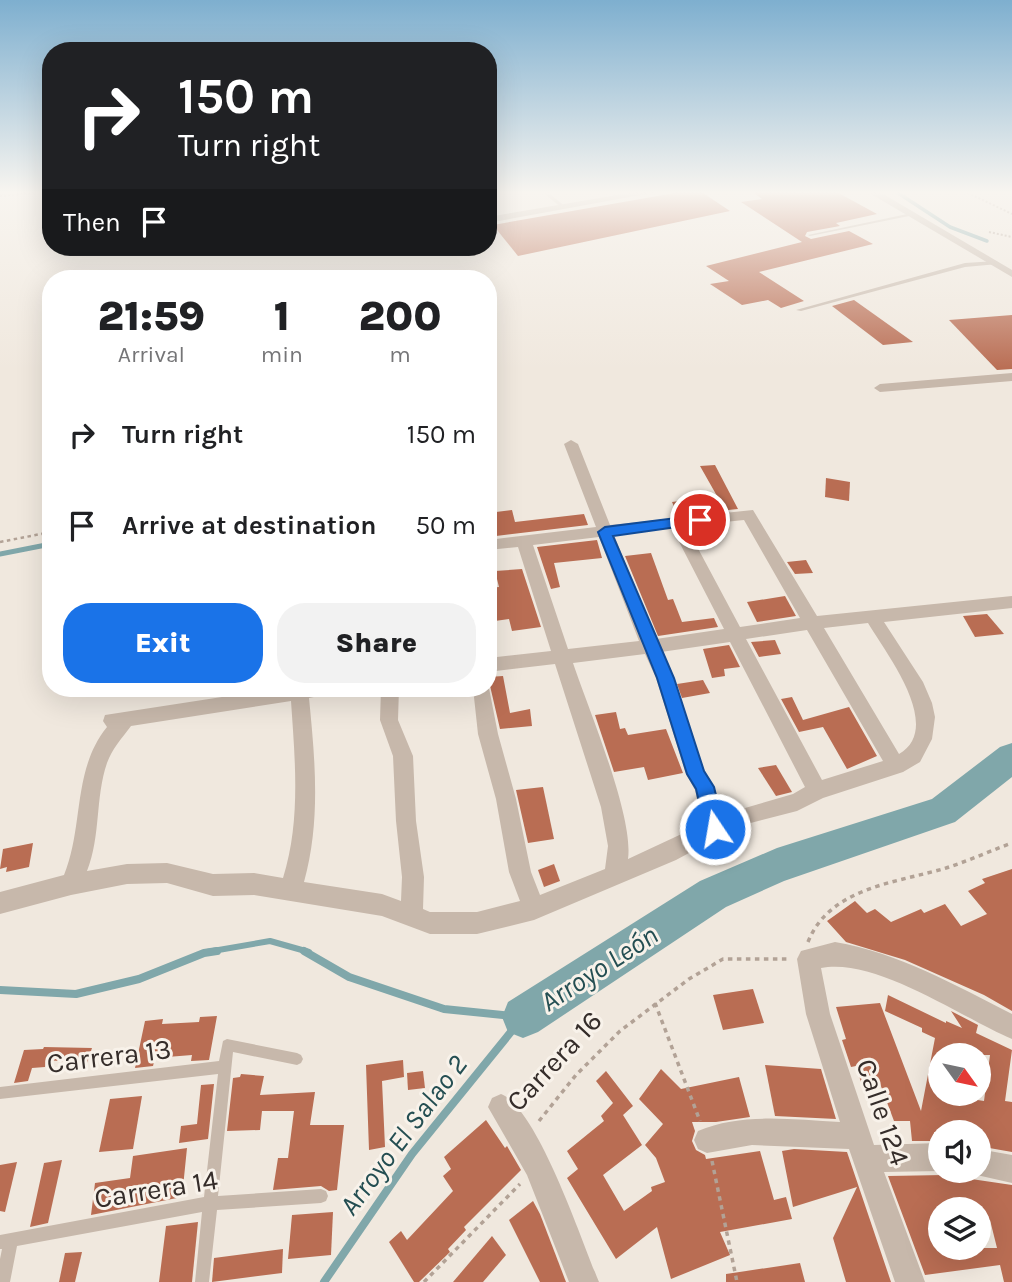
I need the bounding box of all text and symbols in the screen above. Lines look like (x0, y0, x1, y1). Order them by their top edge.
text: 150 m (178, 68, 314, 125)
icon: right (63, 70, 154, 161)
text: Turn right (178, 127, 320, 164)
icon: arrive (135, 203, 173, 241)
text: Then (63, 207, 121, 238)
text: 21:59 (97, 291, 205, 341)
text: 1 (274, 291, 290, 341)
text: 200 (358, 291, 442, 341)
text: Arrival (118, 341, 185, 368)
text: min (261, 341, 303, 368)
text: m (389, 341, 411, 368)
icon: right (63, 416, 101, 454)
text: Turn right (122, 419, 243, 450)
text: 150 m (407, 419, 476, 450)
pin (670, 490, 730, 550)
icon: arrive (681, 501, 719, 539)
icon: arrive (63, 507, 101, 545)
text: Arrive at destination (122, 510, 376, 541)
text: 50 m (415, 510, 476, 541)
button: Exit (63, 603, 263, 683)
button: Share (277, 603, 476, 683)
position arrow (678, 792, 752, 866)
water label: Arroyo León (534, 918, 664, 1018)
street label: Carrera 16 (499, 1004, 609, 1118)
street label: Carrera 13 (45, 1032, 173, 1080)
north arrow (928, 1043, 990, 1106)
map controls (928, 1043, 991, 1260)
water label: Arroyo El Salao 2 (332, 1048, 474, 1221)
street label: Calle 124 (849, 1054, 917, 1170)
button: sound (928, 1120, 991, 1183)
street label: Carrera 14 (92, 1163, 220, 1215)
button: layers (928, 1197, 991, 1260)

